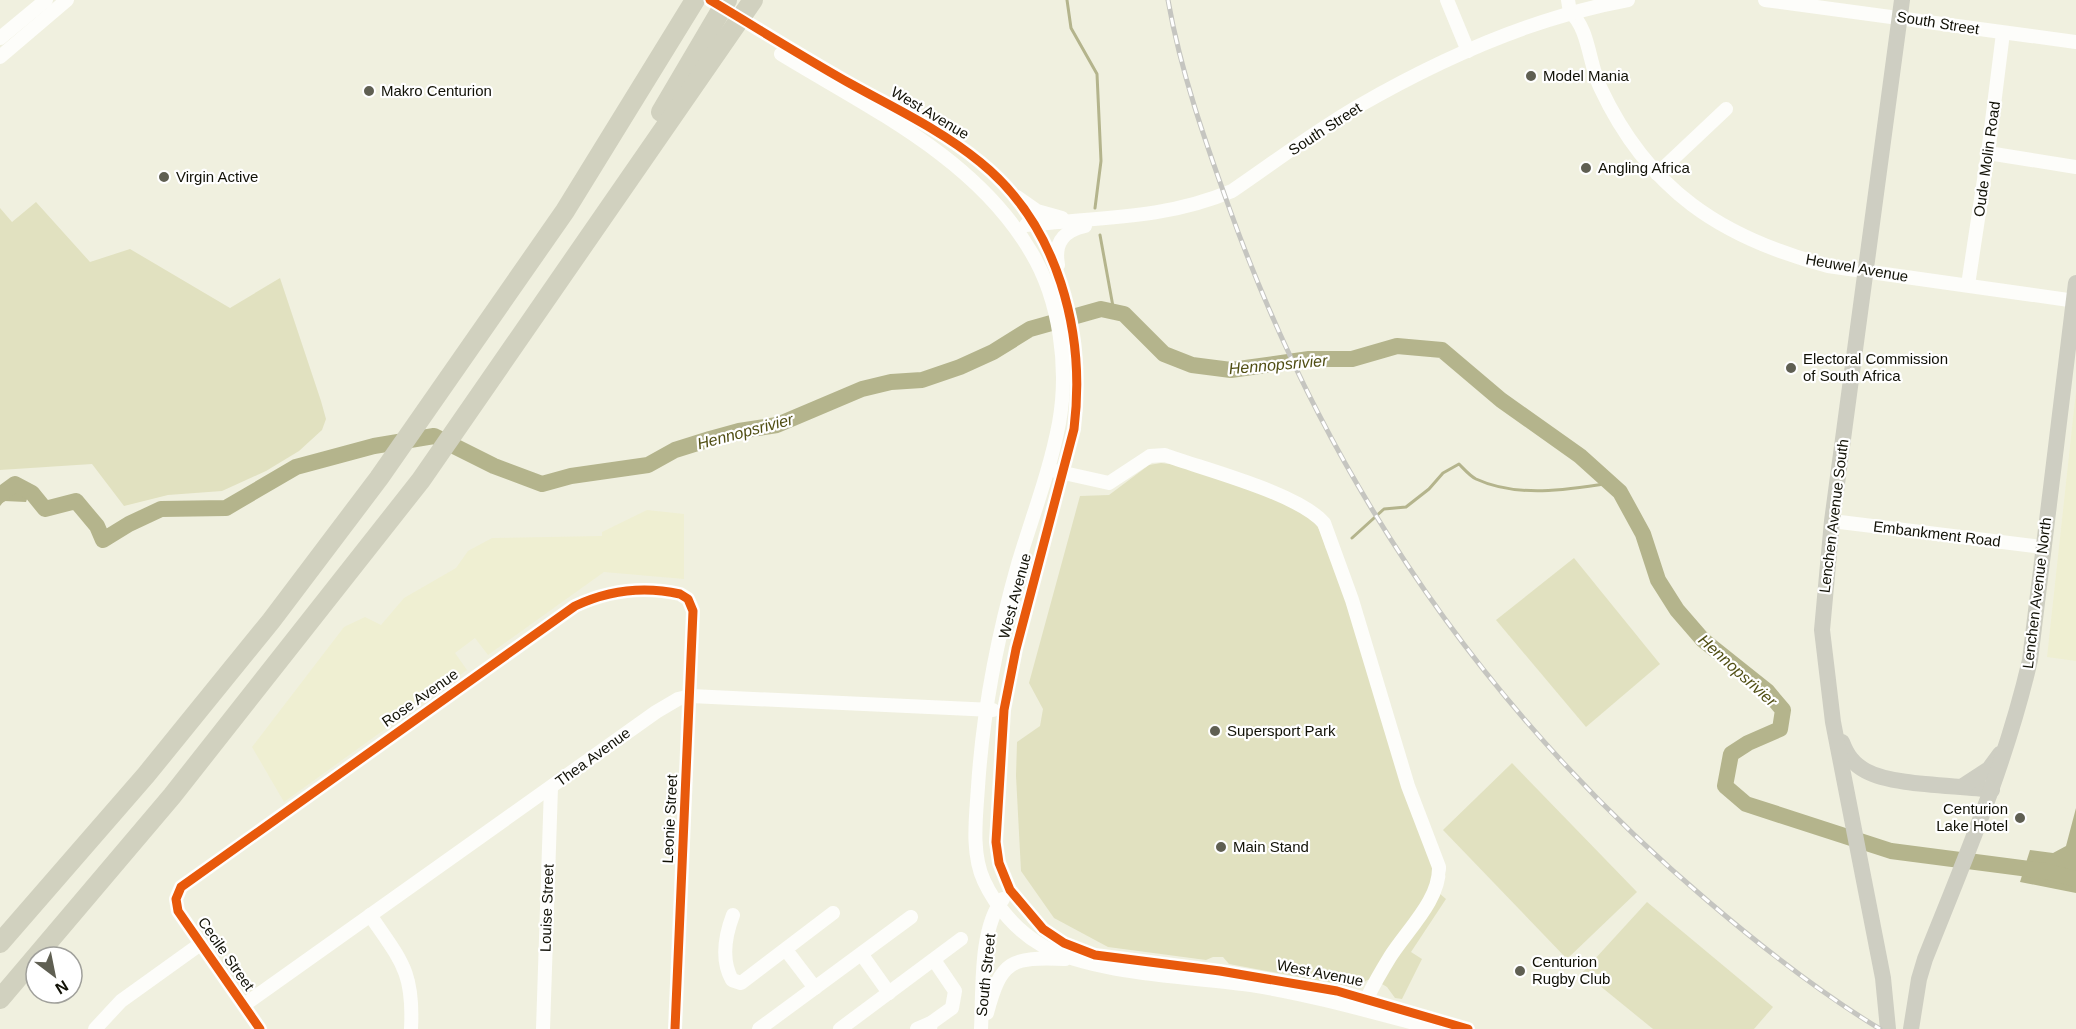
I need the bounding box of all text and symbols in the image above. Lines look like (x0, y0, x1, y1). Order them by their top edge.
street label: South Street (1896, 8, 1981, 38)
place label: Model Mania (1543, 67, 1630, 84)
marker: Model Mania (1524, 69, 1538, 83)
place label: Makro Centurion (381, 82, 492, 99)
street label: West Avenue (888, 83, 972, 142)
marker: Makro Centurion (362, 84, 376, 98)
street label: South Street (1285, 98, 1365, 158)
street label: Oude Molin Road (1970, 100, 2003, 218)
place label: Angling Africa (1598, 159, 1690, 176)
marker: Angling Africa (1579, 161, 1593, 175)
place label: Virgin Active (176, 168, 258, 185)
marker: Virgin Active (157, 170, 171, 184)
street label: Heuwel Avenue (1804, 250, 1910, 285)
place label: Electoral Commission of South Africa (1803, 350, 1948, 384)
water label: Hennopsrivier (1228, 352, 1329, 377)
marker: Electoral Commission of South Africa (1784, 361, 1798, 375)
water label: Hennopsrivier (695, 410, 796, 452)
street label: Lenchen Avenue South (1816, 438, 1851, 594)
street label: Lenchen Avenue North (2019, 516, 2054, 670)
street label: Embankment Road (1872, 517, 2002, 550)
street label: West Avenue (995, 551, 1034, 640)
water label: Hennopsrivier (1695, 631, 1781, 710)
street label: Rose Avenue (378, 665, 461, 730)
place label: Supersport Park (1227, 722, 1336, 739)
street label: Thea Avenue (552, 724, 633, 789)
marker: Supersport Park (1208, 724, 1222, 738)
street label: Leonie Street (659, 773, 680, 864)
place label: Centurion Lake Hotel (1936, 800, 2008, 834)
marker: Centurion Lake Hotel (2013, 811, 2027, 825)
place label: Main Stand (1233, 838, 1309, 855)
marker: Main Stand (1214, 840, 1228, 854)
street label: Louise Street (536, 863, 557, 952)
street label: Cecile Street (195, 914, 258, 994)
street label: South Street (973, 932, 998, 1017)
north arrow (24, 945, 84, 1005)
place label: Centurion Rugby Club (1532, 953, 1610, 987)
street label: West Avenue (1275, 956, 1365, 989)
marker: Centurion Rugby Club (1513, 964, 1527, 978)
text: N (52, 977, 71, 998)

